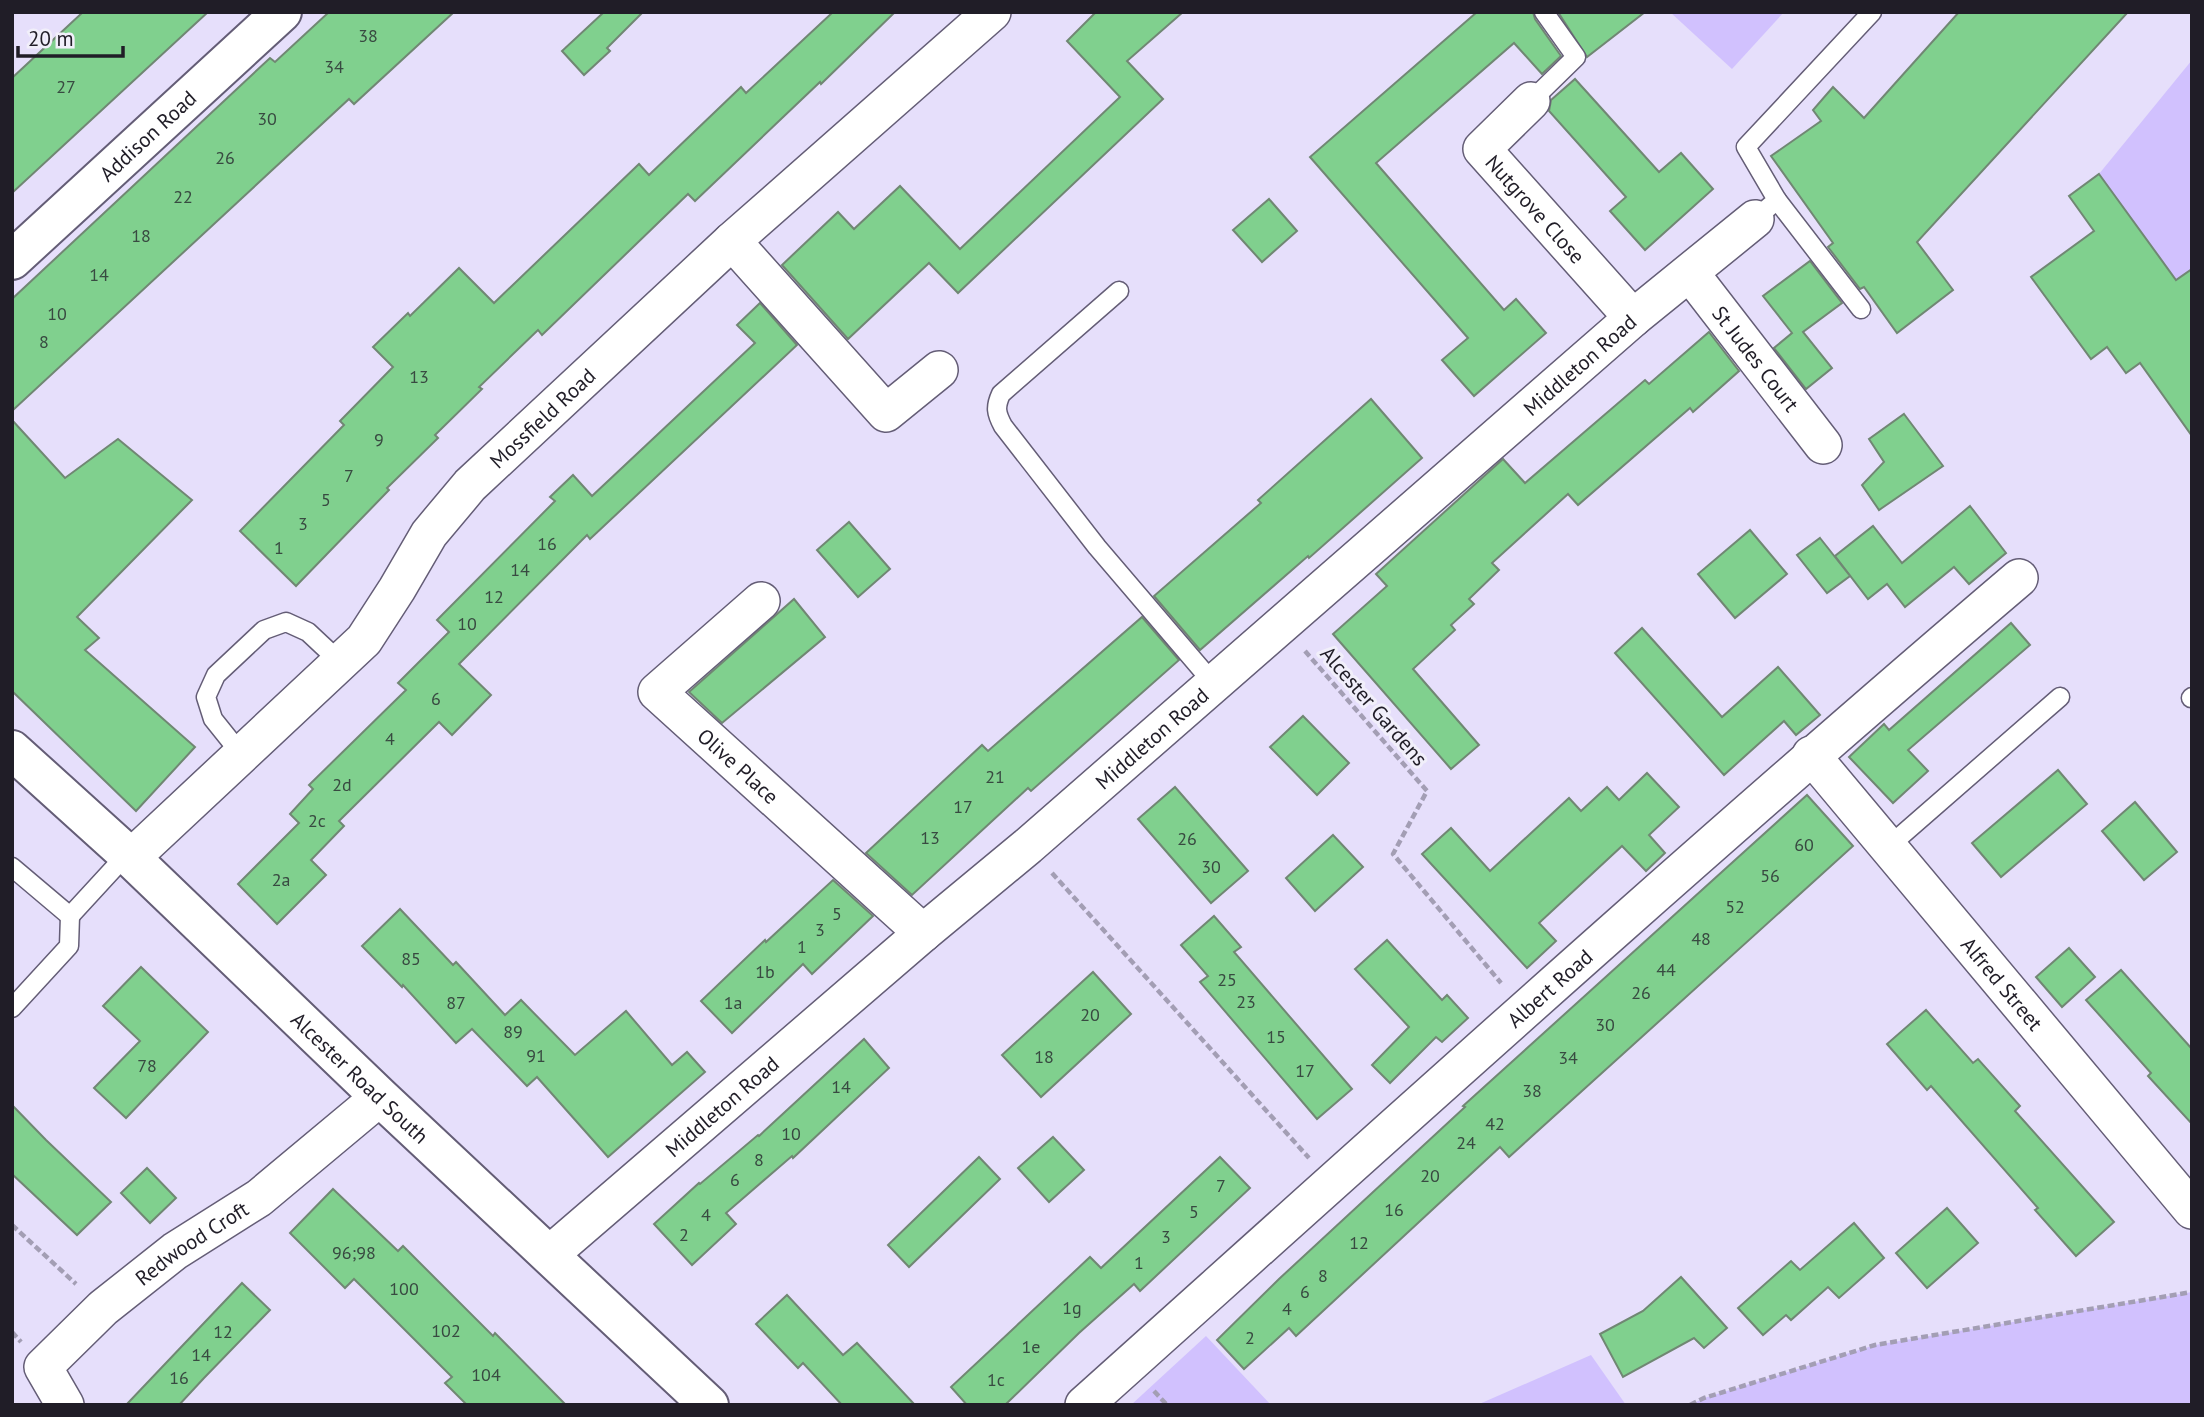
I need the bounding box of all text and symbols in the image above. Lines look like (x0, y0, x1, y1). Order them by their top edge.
scale bar (18, 14, 122, 58)
house number: 38 (358, 24, 378, 47)
text: 20 m (28, 25, 74, 52)
house number: 34 (324, 55, 344, 78)
house number: 27 (56, 75, 76, 98)
street label: Addison Road (93, 84, 202, 187)
house number: 30 (257, 107, 277, 130)
house number: 26 (215, 146, 235, 169)
street label: Nutgrove Close (1480, 149, 1591, 269)
house number: 22 (173, 185, 193, 208)
house number: 18 (131, 224, 151, 247)
house number: 14 (89, 263, 109, 286)
street label: St Judes Court (1707, 300, 1805, 417)
house number: 10 (47, 302, 67, 325)
street label: Middleton Road (1517, 308, 1642, 421)
house number: 8 (39, 330, 49, 353)
street label: Mossfield Road (484, 362, 601, 474)
house number: 13 (409, 365, 429, 388)
house number: 9 (374, 428, 384, 451)
house number: 7 (344, 464, 354, 487)
house number: 5 (321, 488, 331, 511)
house number: 3 (298, 512, 308, 535)
house number: 16 (537, 532, 557, 555)
house number: 1 (274, 536, 284, 559)
house number: 14 (510, 558, 530, 581)
house number: 12 (484, 585, 504, 608)
house number: 10 (457, 612, 477, 635)
street label: Alcester Gardens (1315, 641, 1433, 771)
street label: Middleton Road (1089, 681, 1214, 795)
house number: 6 (431, 687, 441, 710)
street label: Olive Place (692, 722, 785, 809)
house number: 4 (385, 727, 395, 750)
house number: 21 (985, 765, 1005, 788)
house number: 2d (332, 773, 352, 796)
house number: 17 (953, 795, 973, 818)
house number: 2c (308, 809, 326, 832)
house number: 13 (920, 826, 940, 849)
house number: 26 (1177, 827, 1197, 850)
house number: 60 (1794, 833, 1814, 856)
house number: 30 (1201, 855, 1221, 878)
house number: 56 (1760, 864, 1780, 887)
house number: 2a (272, 868, 290, 891)
house number: 52 (1725, 895, 1745, 918)
house number: 5 (832, 902, 842, 925)
house number: 3 (815, 918, 825, 941)
house number: 48 (1691, 927, 1711, 950)
street label: Alfred Street (1956, 931, 2049, 1036)
house number: 1 (797, 935, 807, 958)
street label: Albert Road (1501, 943, 1598, 1033)
house number: 85 (401, 947, 421, 970)
house number: 44 (1656, 958, 1676, 981)
house number: 1b (755, 960, 775, 983)
house number: 25 (1217, 968, 1237, 991)
house number: 26 (1631, 981, 1651, 1004)
house number: 23 (1236, 990, 1256, 1013)
house number: 87 (446, 991, 466, 1014)
house number: 1a (724, 991, 742, 1014)
house number: 20 (1080, 1003, 1100, 1026)
street label: Alcester Road South (286, 1006, 435, 1149)
house number: 30 (1595, 1013, 1615, 1036)
house number: 89 (503, 1020, 523, 1043)
house number: 15 (1266, 1025, 1286, 1048)
house number: 91 (526, 1044, 546, 1067)
house number: 18 (1034, 1045, 1054, 1068)
house number: 34 (1558, 1046, 1578, 1069)
street label: Middleton Road (659, 1050, 784, 1163)
house number: 78 (137, 1054, 157, 1077)
house number: 17 (1295, 1059, 1315, 1082)
house number: 14 (831, 1075, 851, 1098)
house number: 38 (1522, 1079, 1542, 1102)
house number: 42 (1485, 1112, 1505, 1135)
house number: 10 (781, 1122, 801, 1145)
house number: 24 (1456, 1131, 1476, 1154)
house number: 8 (754, 1148, 764, 1171)
house number: 20 (1420, 1164, 1440, 1187)
house number: 6 (730, 1168, 740, 1191)
house number: 7 (1216, 1174, 1226, 1197)
street label: Redwood Croft (129, 1195, 253, 1291)
house number: 16 (1384, 1198, 1404, 1221)
house number: 5 (1189, 1200, 1199, 1223)
house number: 4 (701, 1203, 711, 1226)
house number: 2 (679, 1223, 689, 1246)
house number: 3 (1161, 1225, 1171, 1248)
house number: 12 (1349, 1231, 1369, 1254)
house number: 96;98 (332, 1241, 376, 1264)
house number: 1 (1134, 1251, 1144, 1274)
house number: 8 (1318, 1264, 1328, 1287)
house number: 100 (389, 1277, 419, 1300)
house number: 6 (1300, 1280, 1310, 1303)
house number: 1g (1062, 1296, 1082, 1319)
house number: 4 (1282, 1297, 1292, 1320)
house number: 102 (431, 1319, 461, 1342)
house number: 12 (213, 1320, 233, 1343)
house number: 2 (1245, 1326, 1255, 1349)
house number: 1e (1022, 1335, 1040, 1358)
house number: 14 (191, 1343, 211, 1366)
house number: 104 (471, 1363, 501, 1386)
house number: 16 (169, 1366, 189, 1389)
house number: 1c (987, 1368, 1005, 1391)

